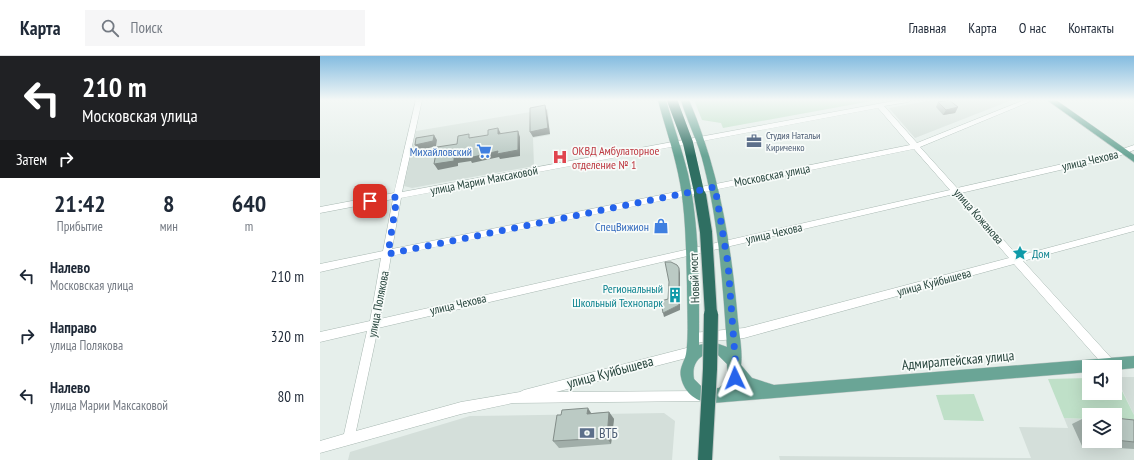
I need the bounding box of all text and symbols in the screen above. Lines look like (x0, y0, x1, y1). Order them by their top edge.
search box (85, 10, 365, 46)
text: Карта (20, 16, 61, 40)
icon: search (99, 17, 121, 39)
text: Поиск (131, 18, 163, 37)
text: Главная (908, 19, 946, 37)
text: Карта (968, 19, 997, 37)
text: О нас (1019, 19, 1046, 37)
text: Контакты (1068, 19, 1114, 37)
text: 210 m (82, 68, 146, 105)
icon: left (16, 72, 68, 124)
text: Московская улица (82, 104, 198, 127)
place label: Студия Натальи Кириченко (766, 129, 820, 154)
office icon: Студия Натальи Кириченко (745, 132, 763, 150)
supermarket icon: Михайловский (475, 142, 493, 160)
place label: ОКВД Амбулаторное отделение № 1 (572, 143, 659, 172)
place label: Михайловский (410, 144, 472, 159)
street label: улица Чехова (1060, 146, 1120, 174)
icon: right (55, 148, 77, 170)
hospital icon: ОКВД Амбулаторное отделение № 1 (551, 148, 569, 166)
text: Затем (16, 150, 47, 169)
street label: Московская улица (733, 160, 811, 190)
street label: улица Марии Максаковой (429, 162, 539, 198)
pin (353, 184, 387, 218)
street label: улица Кожанова (951, 185, 1007, 247)
text: 21:42 (54, 188, 106, 219)
text: 8 (163, 188, 174, 219)
text: 640 (232, 188, 266, 219)
icon: arrive (359, 190, 381, 212)
shop icon: СпецВижион (652, 217, 670, 235)
text: Прибытие (57, 218, 103, 235)
text: мин (160, 218, 178, 235)
text: m (245, 218, 253, 235)
place label: СпецВижион (595, 219, 649, 234)
street label: улица Чехова (744, 219, 804, 247)
place icon: Дом (1011, 244, 1029, 262)
place label: Дом (1032, 246, 1050, 261)
street label: Новый мост (686, 253, 702, 303)
text: Налево (50, 258, 90, 277)
icon: left (16, 265, 38, 287)
street label: улица Куйбышева (895, 265, 973, 299)
text: 210 m (271, 267, 304, 286)
street label: улица Полякова (364, 269, 392, 339)
text: Московская улица (50, 277, 134, 294)
place label: Региональный Школьный Технопарк (572, 281, 663, 310)
building icon: Региональный Школьный Технопарк (666, 286, 684, 304)
street label: улица Чехова (428, 290, 488, 318)
text: Направо (50, 318, 97, 337)
icon: right (16, 325, 38, 347)
text: 320 m (271, 327, 304, 346)
text: улица Полякова (50, 337, 123, 354)
street label: Адмиралтейская улица (901, 346, 1015, 374)
street label: улица Куйбышева (565, 352, 655, 392)
position arrow (714, 357, 756, 399)
map controls (1082, 360, 1122, 448)
button: sound (1082, 360, 1122, 400)
text: Налево (50, 378, 90, 397)
icon: left (16, 385, 38, 407)
text: 80 m (278, 387, 304, 406)
text: улица Марии Максаковой (50, 397, 168, 414)
button: layers (1082, 408, 1122, 448)
bank icon: ВТБ (578, 424, 596, 442)
place label: ВТБ (599, 424, 618, 442)

